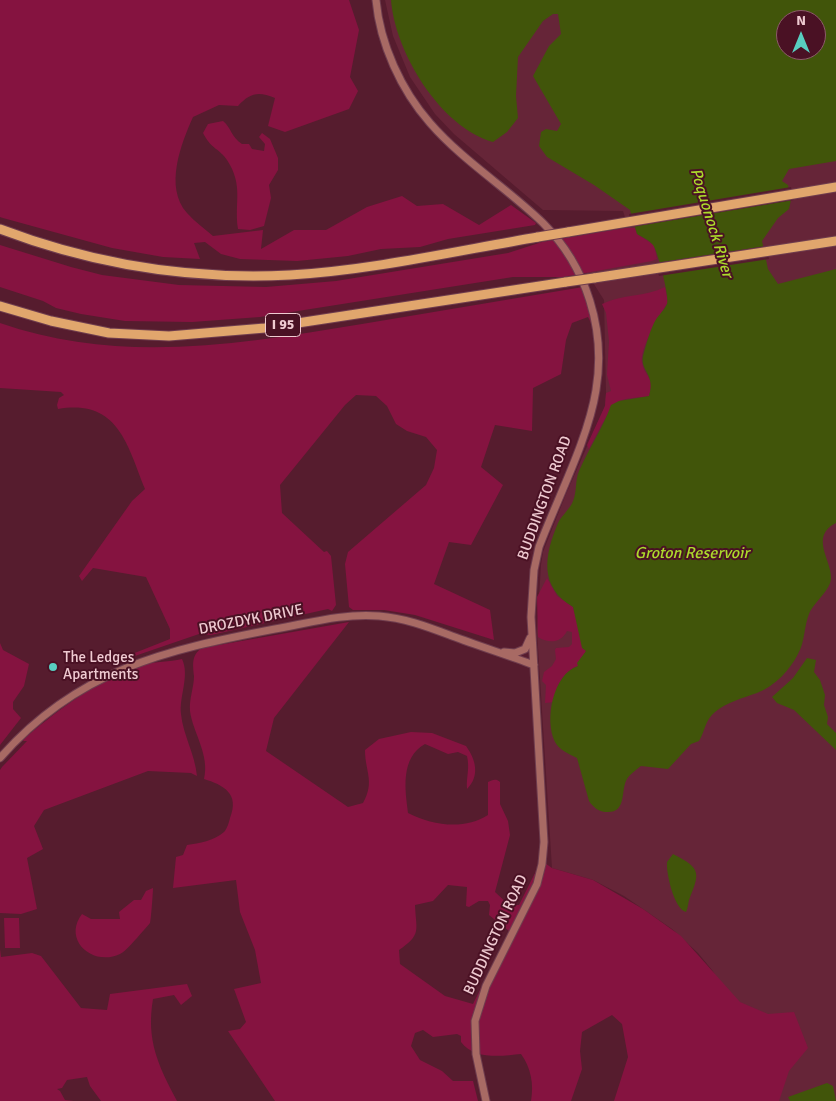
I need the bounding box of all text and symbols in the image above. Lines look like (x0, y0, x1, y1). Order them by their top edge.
north arrow (776, 10, 826, 60)
text: N (796, 12, 806, 29)
water label: Poquonock River (685, 166, 737, 280)
road number: I 95 (266, 314, 300, 336)
street label: BUDDINGTON ROAD (514, 434, 576, 562)
water label: Groton Reservoir (635, 544, 749, 564)
street label: DROZDYK DRIVE (197, 601, 305, 639)
place label: The Ledges Apartments (63, 649, 138, 684)
marker: The Ledges Apartments (47, 661, 59, 673)
street label: BUDDINGTON ROAD (460, 872, 532, 998)

